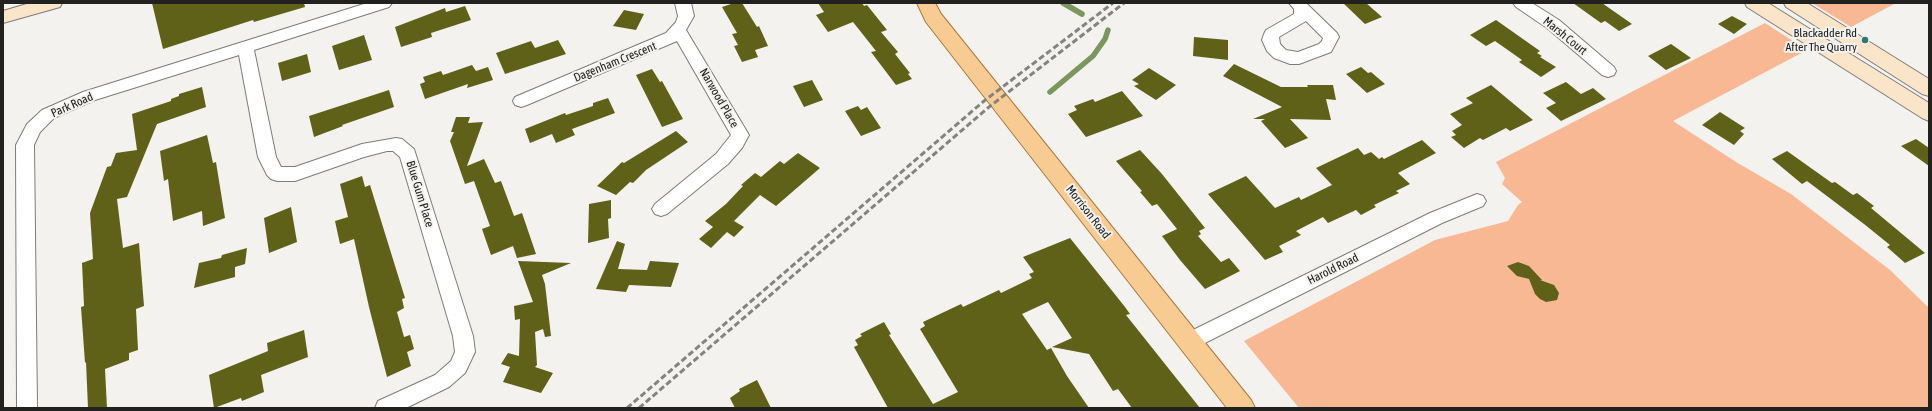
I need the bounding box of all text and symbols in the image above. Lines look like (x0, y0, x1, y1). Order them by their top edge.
street label: Marsh Court (1540, 14, 1590, 58)
place label: Blackadder Rd After The Quarry (1785, 26, 1857, 54)
marker: Blackadder Rd After The Quarry (1860, 35, 1870, 45)
street label: Dagenham Crescent (572, 39, 658, 85)
street label: Narwood Place (696, 66, 742, 130)
street label: Park Road (49, 89, 95, 121)
street label: Blue Gum Place (403, 159, 437, 229)
street label: Morrison Road (1063, 182, 1113, 242)
street label: Harold Road (1305, 250, 1361, 288)

